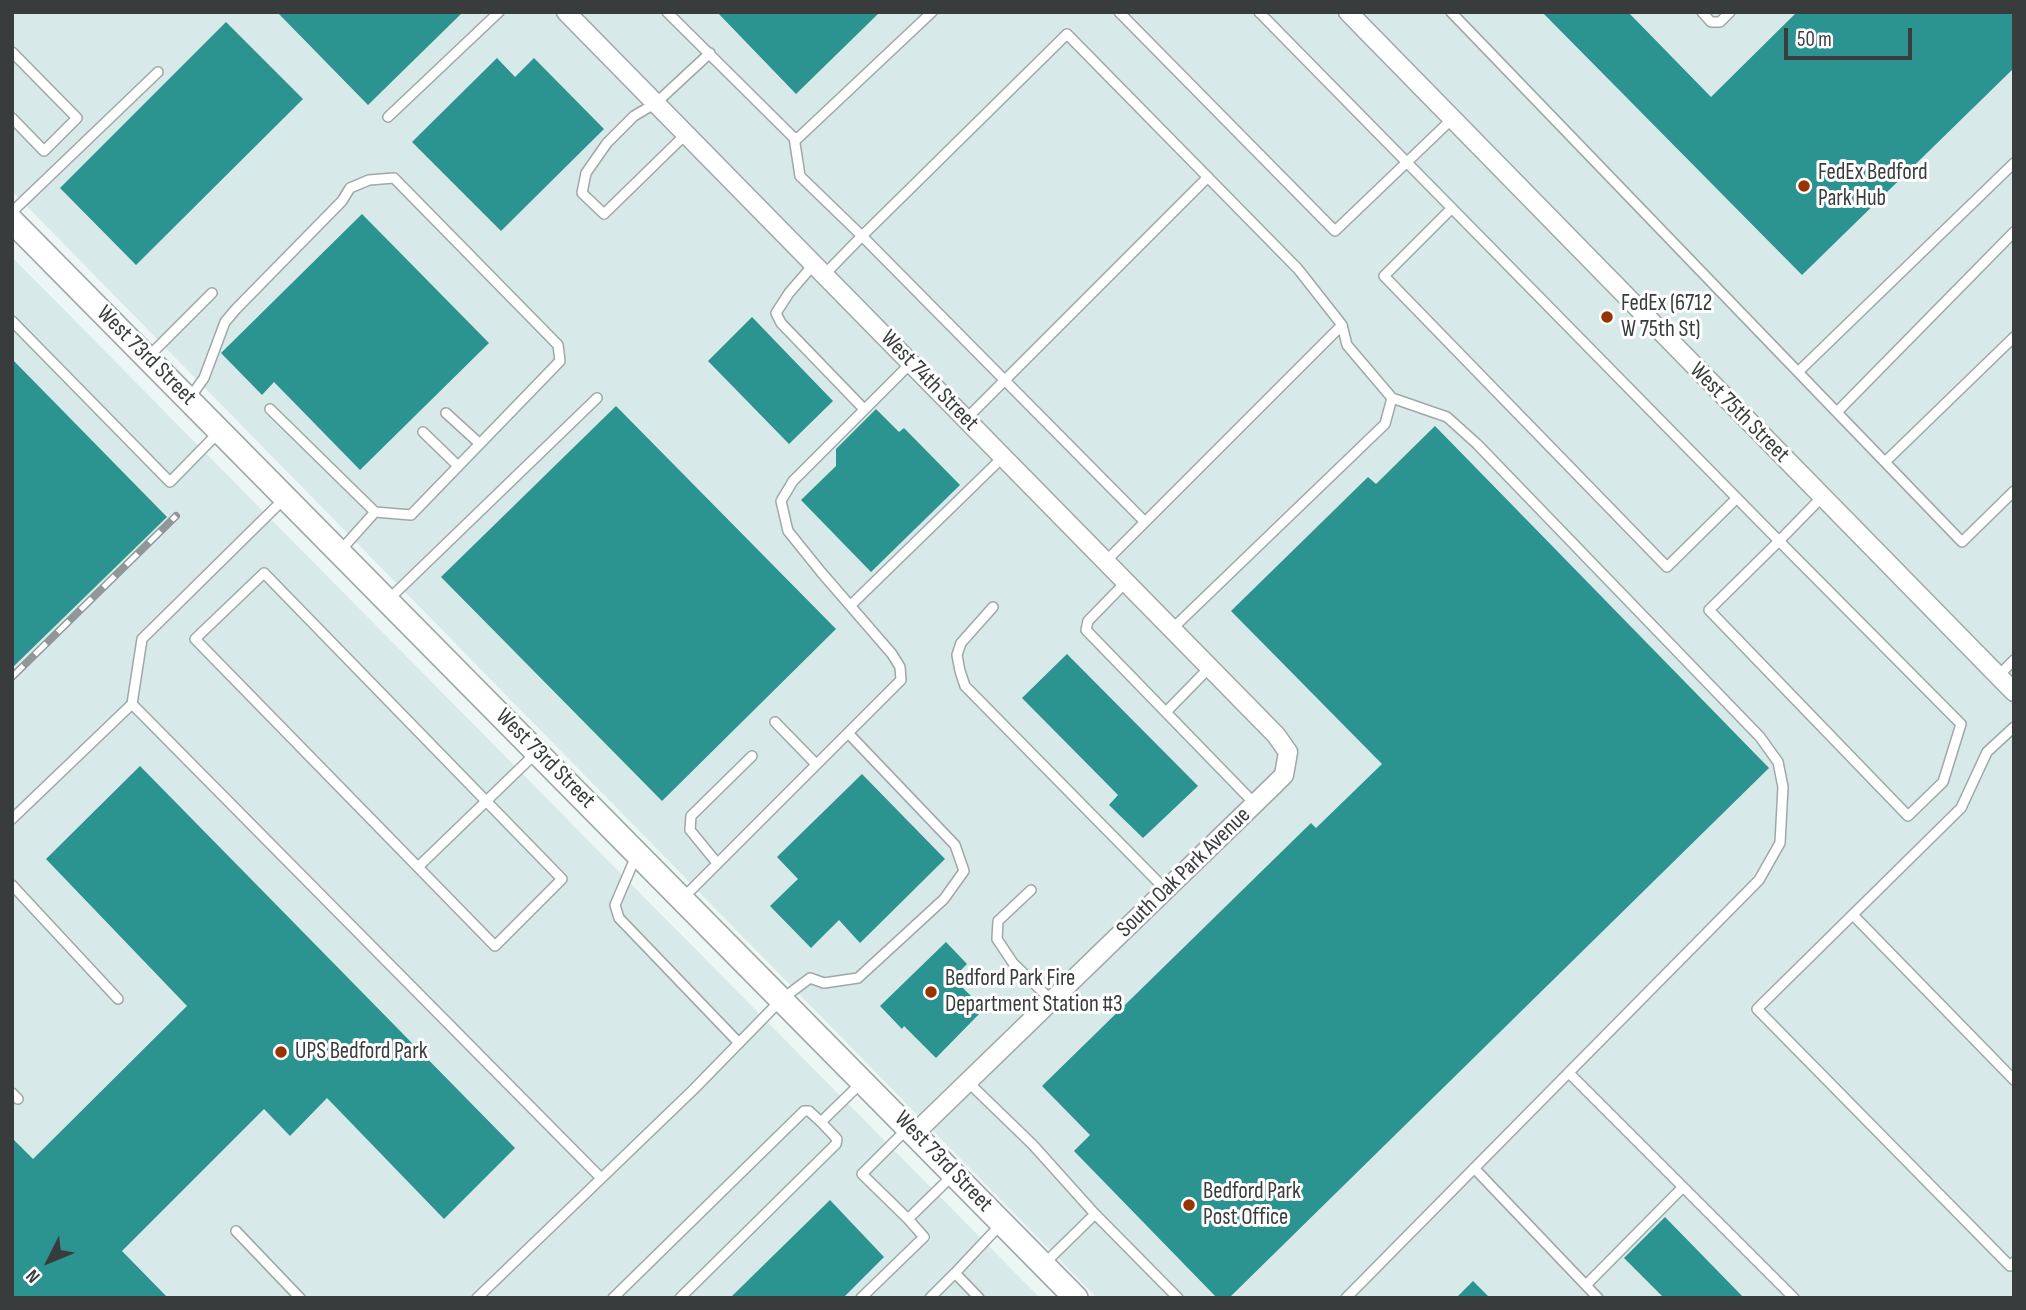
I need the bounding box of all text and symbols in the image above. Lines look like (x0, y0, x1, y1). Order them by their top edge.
scale bar (1788, 14, 1916, 58)
text: 50 m (1797, 27, 1832, 52)
place label: FedEx Bedford Park Hub (1818, 159, 1928, 213)
marker: FedEx Bedford Park Hub (1796, 178, 1812, 194)
place label: FedEx (6712 W 75th St) (1621, 290, 1712, 344)
street label: West 73rd Street (90, 300, 202, 412)
marker: FedEx (6712 W 75th St) (1599, 309, 1615, 325)
street label: West 74th Street (874, 325, 984, 437)
street label: West 75th Street (1683, 357, 1795, 469)
street label: West 73rd Street (489, 703, 601, 815)
street label: South Oak Park Avenue (1111, 802, 1257, 944)
place label: Bedford Park Fire Department Station #3 (945, 965, 1123, 1019)
marker: Bedford Park Fire Department Station #3 (923, 984, 939, 1000)
place label: UPS Bedford Park (295, 1038, 428, 1066)
marker: UPS Bedford Park (273, 1044, 289, 1060)
street label: West 73rd Street (888, 1106, 998, 1218)
place label: Bedford Park Post Office (1203, 1178, 1301, 1232)
marker: Bedford Park Post Office (1181, 1197, 1197, 1213)
north arrow (14, 1226, 84, 1296)
text: N (21, 1264, 45, 1287)

